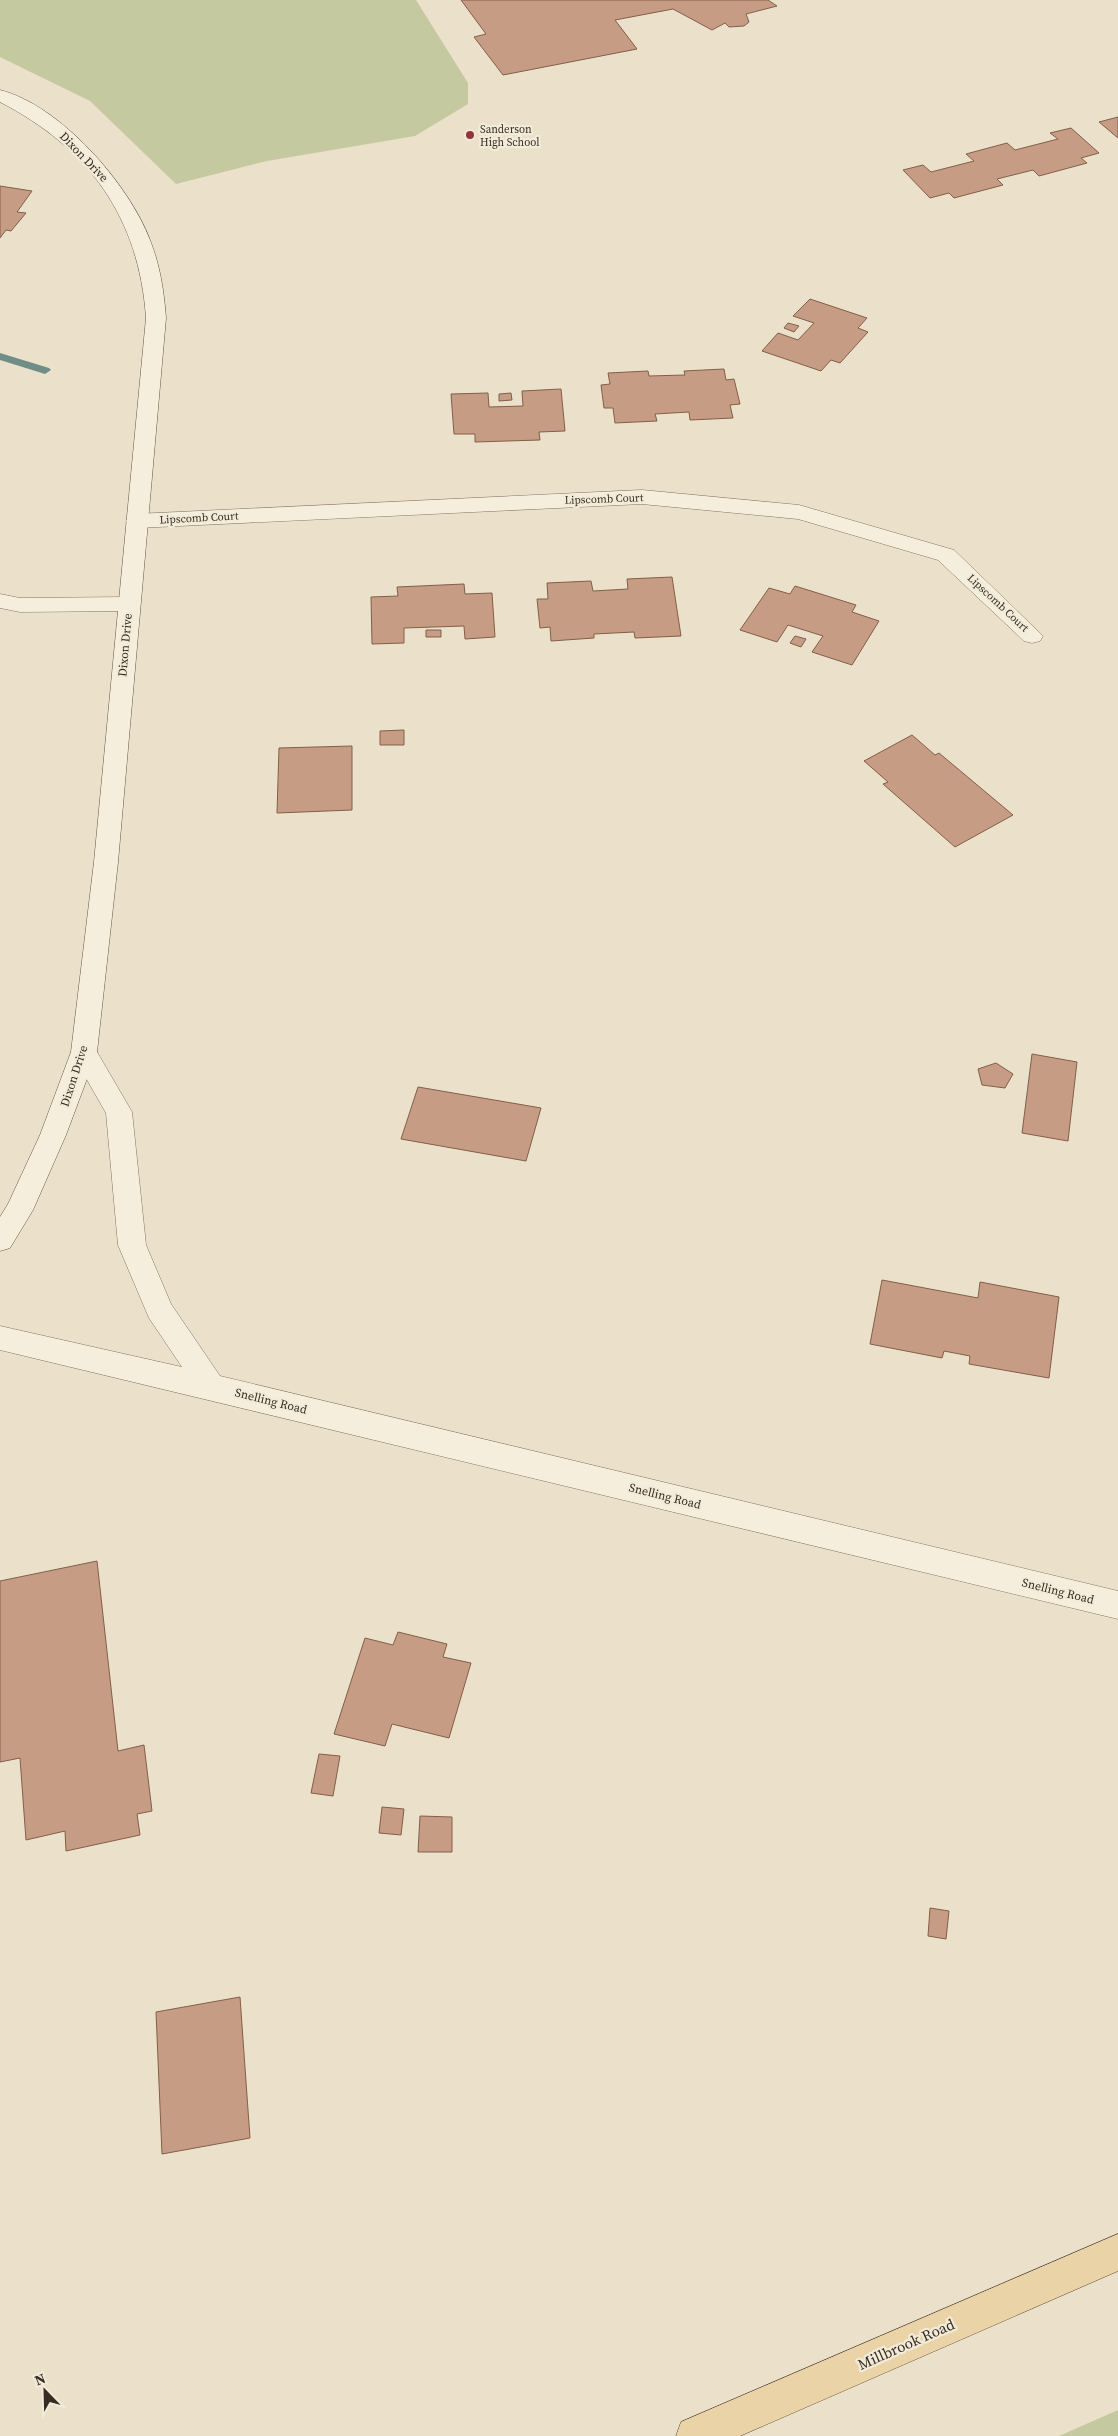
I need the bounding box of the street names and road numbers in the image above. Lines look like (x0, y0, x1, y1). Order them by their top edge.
street label: Dixon Drive (56, 129, 112, 185)
street label: Lipscomb Court (564, 490, 644, 508)
street label: Lipscomb Court (159, 508, 239, 528)
street label: Lipscomb Court (964, 571, 1032, 636)
street label: Dixon Drive (114, 613, 136, 677)
street label: Dixon Drive (57, 1043, 91, 1109)
street label: Snelling Road (233, 1384, 309, 1418)
street label: Snelling Road (627, 1479, 703, 1513)
street label: Snelling Road (1020, 1574, 1096, 1608)
street label: Millbrook Road (854, 2313, 958, 2375)

